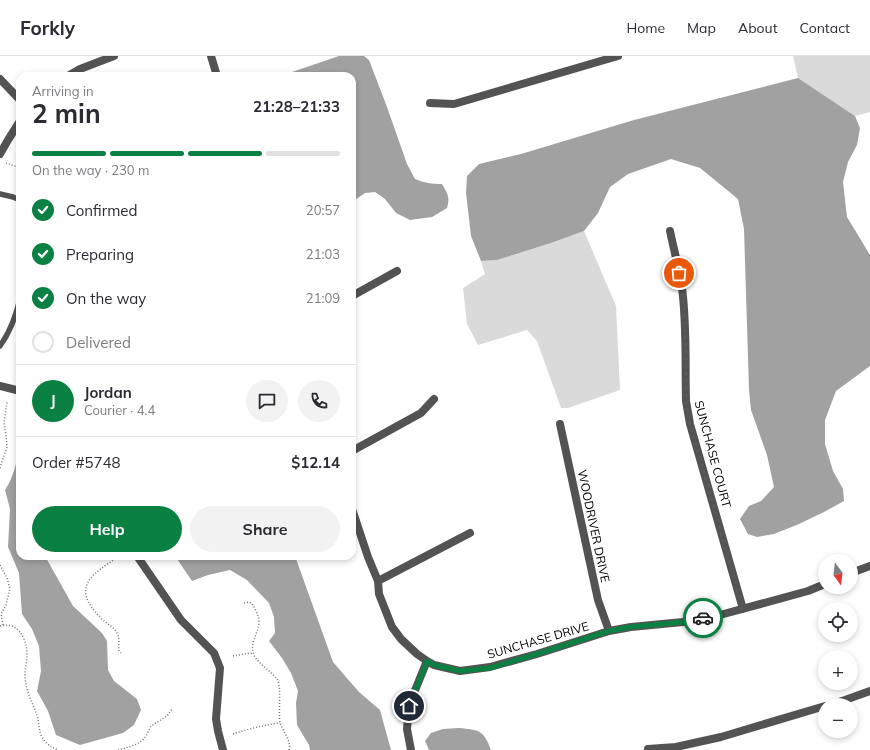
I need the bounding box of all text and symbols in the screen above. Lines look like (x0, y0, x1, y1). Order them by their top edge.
text: Forkly (20, 16, 75, 40)
text: Home (626, 19, 665, 37)
text: Map (687, 19, 716, 37)
text: About (738, 19, 778, 37)
text: Contact (800, 19, 850, 37)
text: Arriving in (32, 83, 94, 99)
text: 2 min (32, 97, 101, 130)
text: 21:28–21:33 (253, 97, 340, 116)
text: On the way · 230 m (32, 162, 149, 178)
icon: check (32, 199, 54, 221)
text: Confirmed (66, 201, 137, 220)
text: 20:57 (306, 202, 340, 218)
icon: check (32, 243, 54, 265)
text: Preparing (66, 245, 134, 264)
text: 21:03 (306, 246, 340, 262)
pin (662, 256, 696, 290)
icon: bag (668, 262, 690, 284)
icon: check (32, 287, 54, 309)
text: On the way (66, 289, 146, 308)
text: 21:09 (306, 290, 340, 306)
text: Delivered (66, 333, 131, 352)
button: chat (246, 380, 288, 422)
button: phone (298, 380, 340, 422)
text: Jordan (84, 383, 132, 402)
text: J (50, 391, 56, 410)
street label: SUNCHASE COURT (691, 399, 735, 510)
text: Courier · 4.4 (84, 402, 155, 418)
text: Order #5748 (32, 453, 120, 472)
text: $12.14 (291, 453, 340, 472)
street label: WOODRIVER DRIVE (575, 468, 613, 584)
button: Help (32, 506, 182, 552)
button: Share (190, 506, 340, 552)
north arrow (818, 554, 858, 594)
map controls (818, 554, 858, 738)
courier (683, 598, 723, 638)
button: locate (818, 602, 858, 642)
icon: car (692, 607, 714, 629)
street label: SUNCHASE DRIVE (486, 618, 590, 662)
button: + (818, 650, 858, 690)
pin (392, 689, 426, 723)
icon: home (398, 695, 420, 717)
button: − (818, 698, 858, 738)

